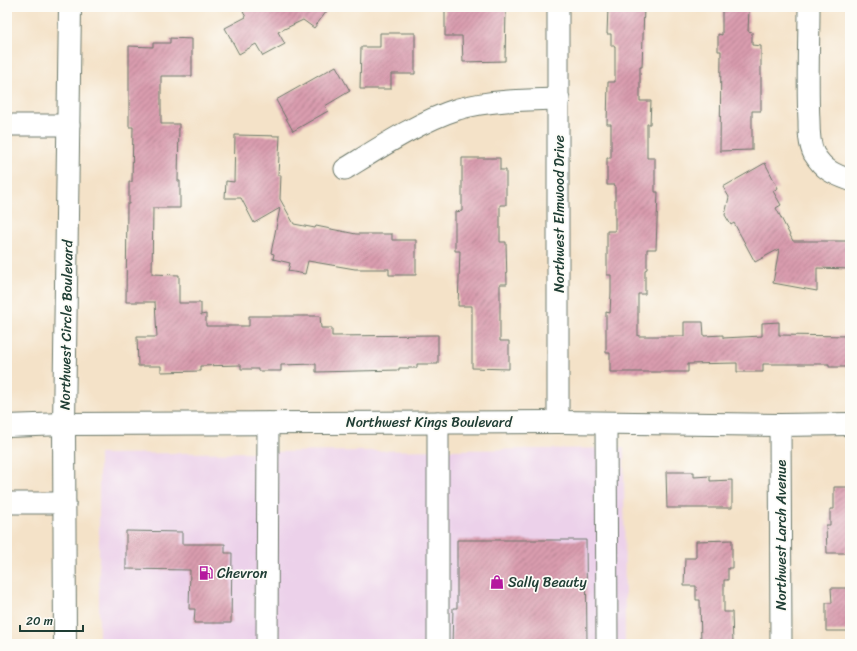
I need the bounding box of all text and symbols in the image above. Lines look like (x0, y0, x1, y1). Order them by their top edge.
street label: Northwest Elmwood Drive (547, 135, 572, 293)
street label: Northwest Circle Boulevard (53, 238, 81, 410)
street label: Northwest Kings Boulevard (346, 410, 514, 435)
street label: Northwest Larch Avenue (769, 460, 794, 610)
place label: Chevron (217, 561, 268, 586)
fuel station icon: Chevron (198, 565, 214, 581)
place label: Sally Beauty (508, 570, 587, 595)
shop icon: Sally Beauty (489, 574, 505, 590)
scale bar (20, 607, 83, 633)
text: 20 m (26, 610, 53, 632)

